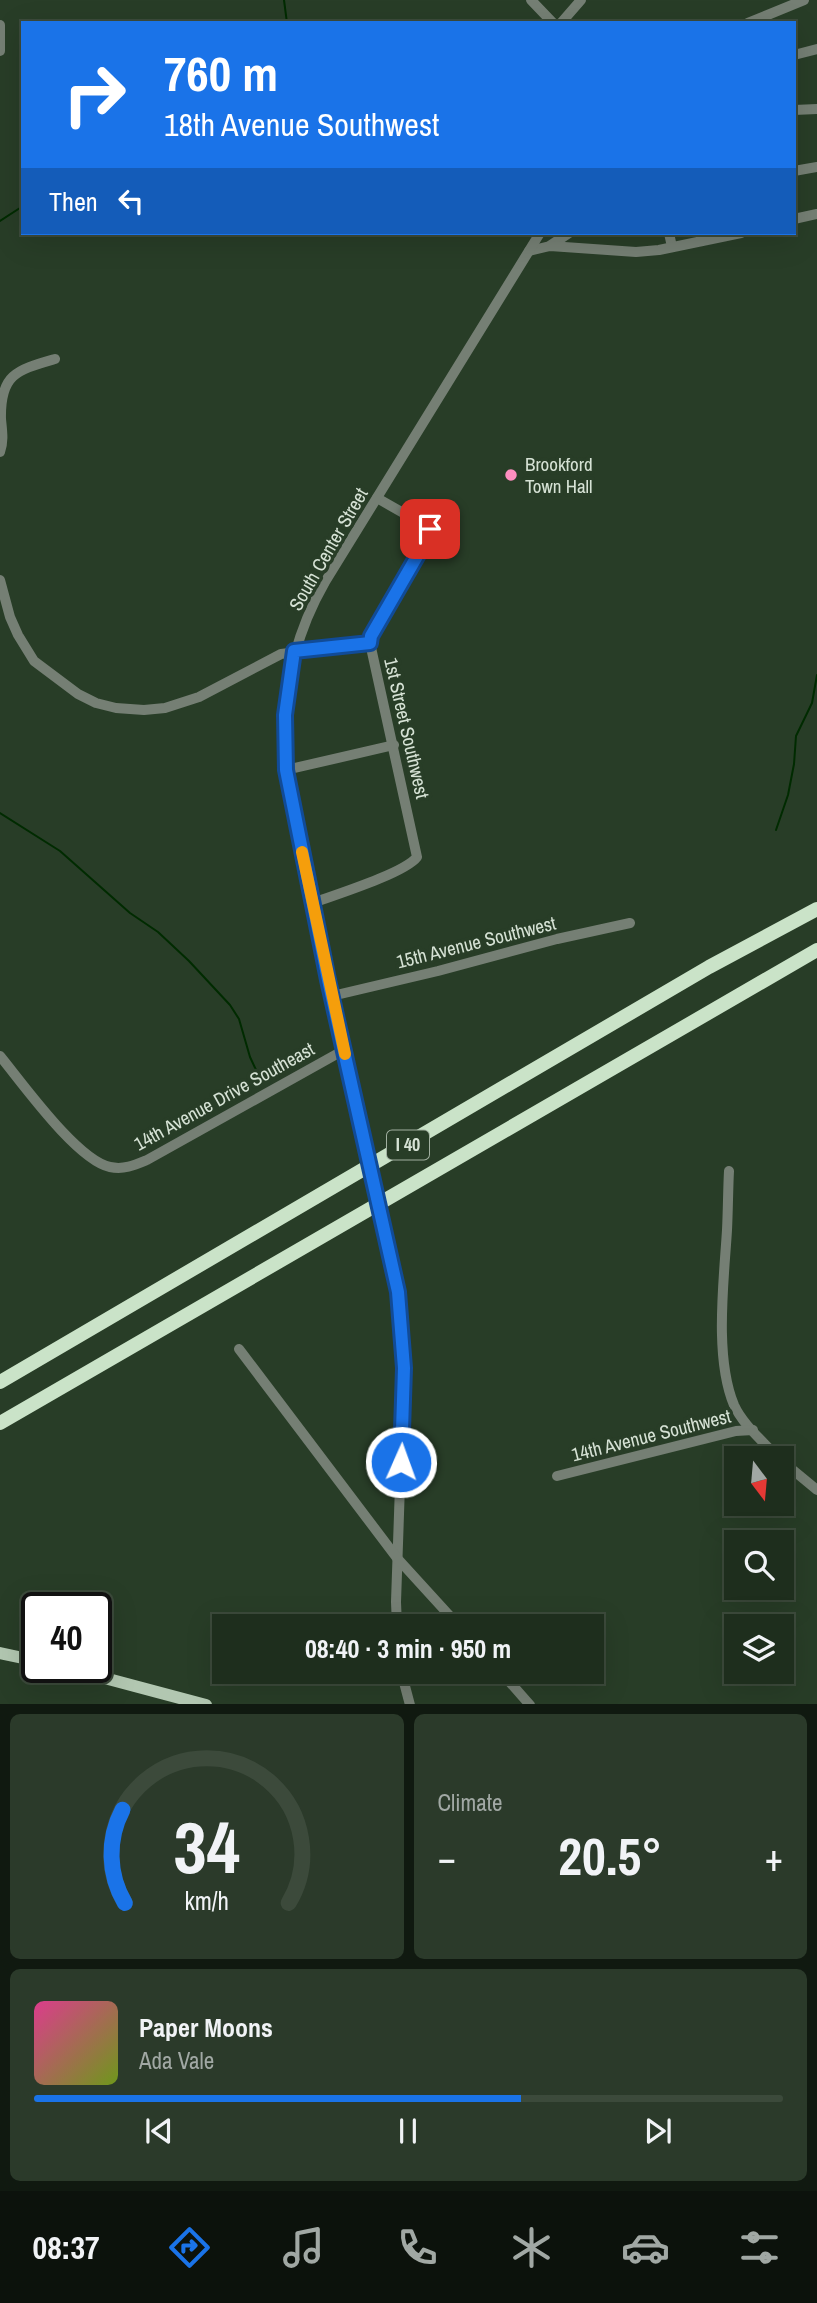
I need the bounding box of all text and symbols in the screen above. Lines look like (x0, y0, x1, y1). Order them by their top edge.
text: 760 m (164, 40, 278, 106)
icon: right (49, 49, 140, 140)
text: 18th Avenue Southwest (164, 103, 439, 146)
icon: left (112, 182, 150, 220)
text: Then (49, 184, 98, 219)
place label: Brookford Town Hall (525, 451, 593, 499)
marker: Brookford Town Hall (503, 467, 519, 483)
street label: South Center Street (282, 482, 374, 615)
pin (400, 499, 460, 559)
icon: arrive (411, 510, 449, 548)
street label: 1st Street Southwest (378, 655, 436, 802)
street label: 15th Avenue Southwest (394, 909, 559, 974)
street label: 14th Avenue Drive Southeast (129, 1035, 319, 1156)
road number: I 40 (387, 1130, 429, 1160)
street label: 14th Avenue Southwest (569, 1402, 734, 1467)
position arrow (364, 1425, 438, 1499)
north arrow (724, 1446, 794, 1516)
map controls (724, 1446, 794, 1684)
button: search (724, 1530, 794, 1600)
speed limit sign: 40 (21, 1592, 112, 1683)
button: layers (724, 1614, 794, 1684)
text: 08:40 · 3 min · 950 m (305, 1631, 511, 1666)
text: Climate (438, 1787, 502, 1818)
text: 34 (174, 1798, 240, 1896)
text: 20.5° (558, 1821, 662, 1891)
text: − (438, 1832, 456, 1883)
text: + (765, 1832, 783, 1883)
text: km/h (185, 1883, 229, 1917)
text: Paper Moons (139, 2010, 273, 2045)
text: Ada Vale (139, 2045, 214, 2076)
icon: previous (140, 2112, 178, 2150)
icon: pause (389, 2112, 427, 2150)
icon: next (639, 2112, 677, 2150)
icon: directions (165, 2223, 214, 2272)
icon: music (279, 2223, 328, 2272)
icon: phone (393, 2223, 442, 2272)
icon: climate (507, 2223, 556, 2272)
icon: car (621, 2223, 670, 2272)
icon: filters (735, 2223, 784, 2272)
text: 08:37 (33, 2226, 100, 2269)

